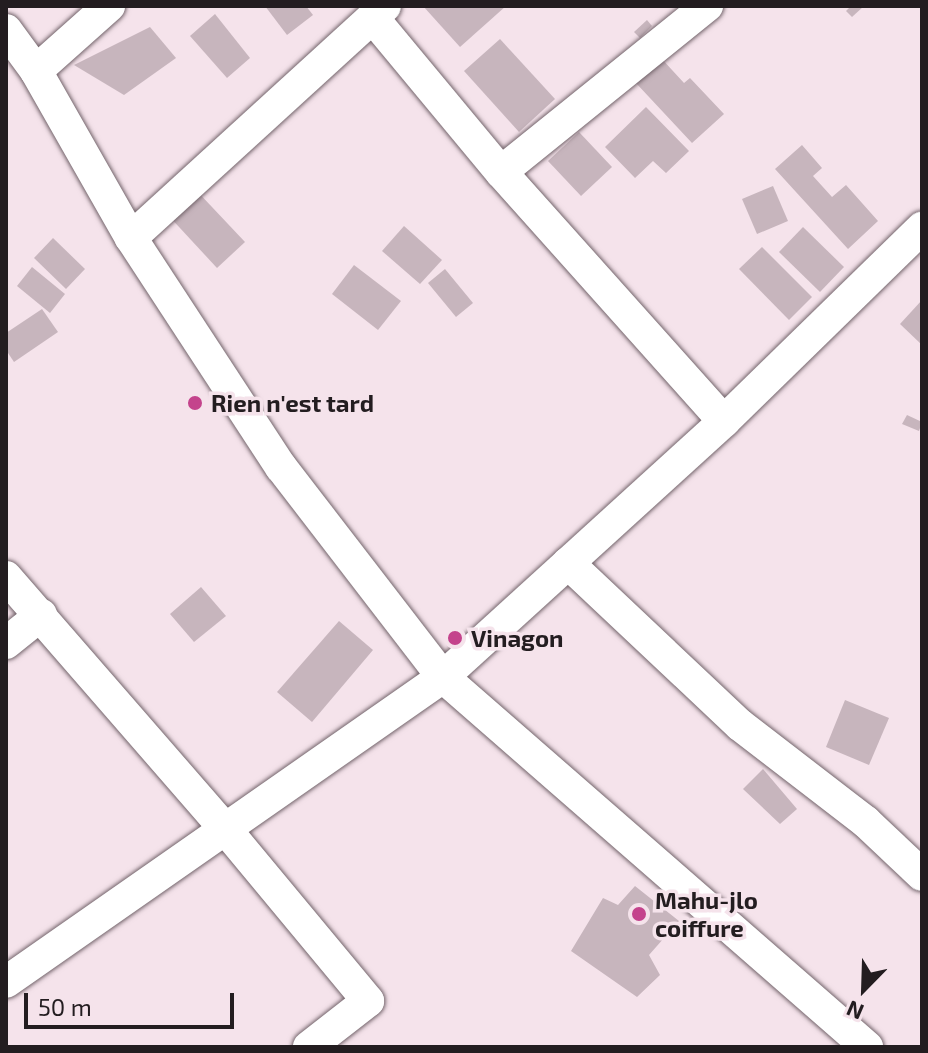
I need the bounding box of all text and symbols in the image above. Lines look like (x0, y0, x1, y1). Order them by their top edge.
place label: Rien n'est tard (211, 389, 374, 417)
marker: Rien n'est tard (186, 394, 204, 412)
place label: Vinagon (471, 624, 563, 652)
marker: Vinagon (446, 629, 464, 647)
place label: Mahu-jlo coiffure (655, 886, 758, 942)
marker: Mahu-jlo coiffure (630, 905, 648, 923)
north arrow (824, 949, 904, 1029)
scale bar (28, 977, 238, 1027)
text: 50 m (38, 992, 92, 1021)
text: N (842, 996, 867, 1026)

